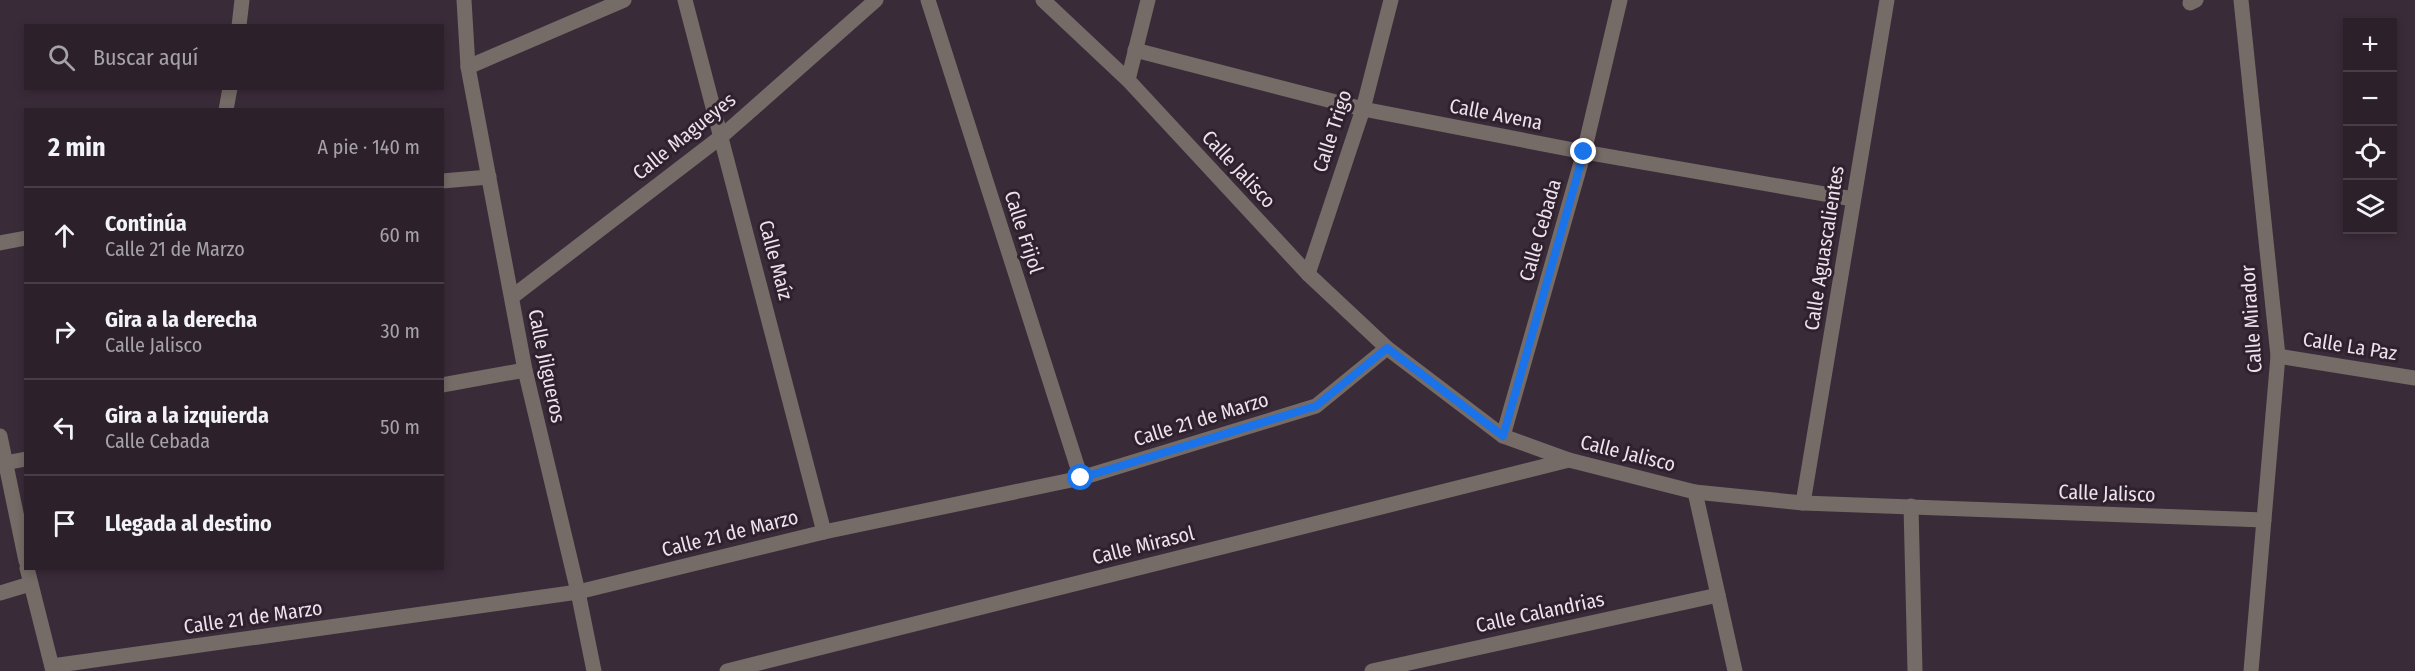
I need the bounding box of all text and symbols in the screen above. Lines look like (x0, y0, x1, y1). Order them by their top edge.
map controls (2343, 18, 2397, 234)
button: + (2343, 18, 2397, 72)
search box (24, 24, 444, 90)
icon: search (45, 41, 78, 74)
text: Buscar aquí (93, 44, 198, 71)
button: − (2343, 72, 2397, 126)
street label: Calle Magueyes (628, 87, 740, 185)
street label: Calle Trigo (1307, 87, 1357, 175)
street label: Calle Avena (1447, 93, 1545, 135)
street label: Calle Jalisco (1197, 125, 1281, 213)
button: locate (2343, 126, 2397, 180)
text: 2 min (48, 132, 106, 163)
text: A pie · 140 m (318, 135, 420, 159)
route end (1570, 138, 1596, 164)
street label: Calle Aguascalientes (1799, 164, 1849, 332)
street label: Calle Cebada (1514, 176, 1566, 284)
button: layers (2343, 180, 2397, 234)
street label: Calle Frijol (999, 188, 1049, 276)
text: Continúa (105, 210, 187, 237)
street label: Calle Maíz (754, 218, 798, 303)
icon: ahead (48, 219, 81, 252)
text: 60 m (380, 223, 420, 247)
text: Calle 21 de Marzo (105, 237, 245, 261)
street label: Calle Mirador (2235, 264, 2267, 374)
text: Gira a la derecha (105, 306, 257, 333)
street label: Calle Jilgueros (523, 307, 571, 425)
icon: right (48, 315, 81, 348)
text: 30 m (380, 319, 420, 343)
street label: Calle La Paz (2301, 327, 2399, 365)
text: Calle Jalisco (105, 333, 202, 357)
street label: Calle 21 de Marzo (1131, 387, 1271, 451)
text: Gira a la izquierda (105, 402, 269, 429)
icon: left (48, 411, 81, 444)
text: 50 m (380, 415, 420, 439)
text: Calle Cebada (105, 429, 210, 453)
street label: Calle Jalisco (1578, 430, 1678, 476)
route start (1067, 464, 1093, 490)
street label: Calle Jalisco (2058, 479, 2156, 507)
street label: Calle 21 de Marzo (659, 504, 801, 562)
icon: arrive (48, 507, 81, 540)
text: Llegada al destino (105, 510, 272, 537)
street label: Calle Mirasol (1090, 521, 1196, 569)
street label: Calle Calandrias (1474, 587, 1606, 637)
street label: Calle 21 de Marzo (182, 595, 324, 639)

